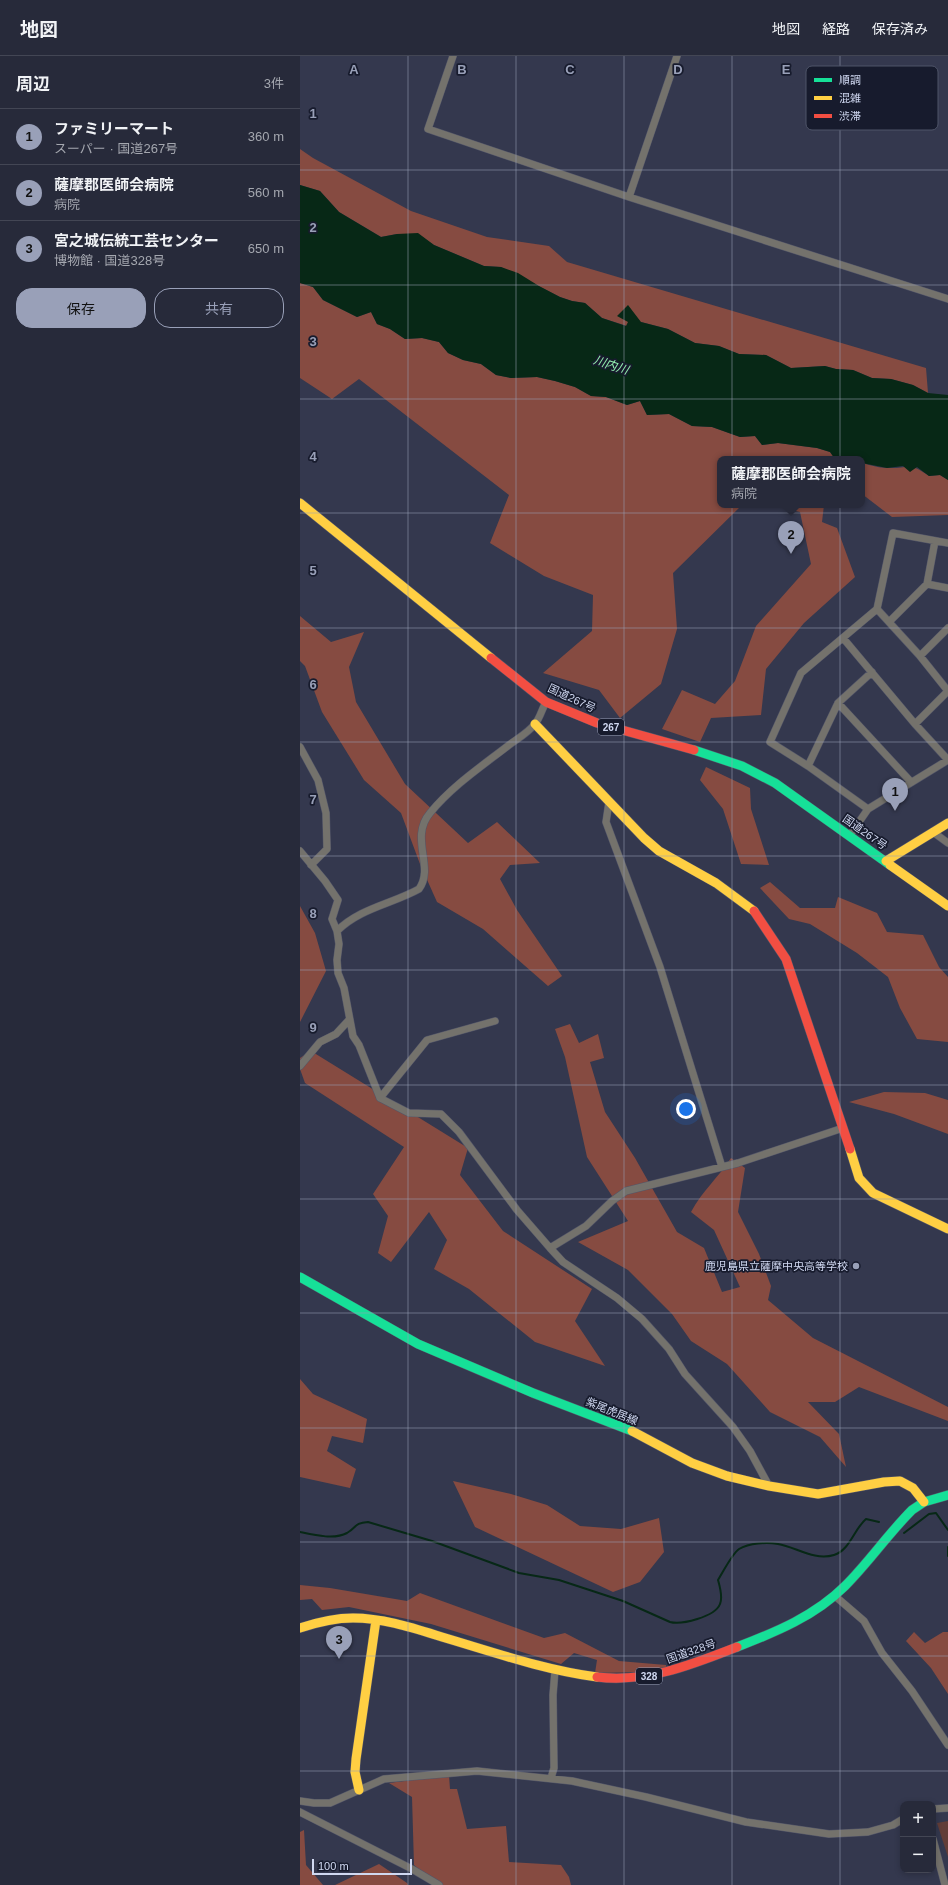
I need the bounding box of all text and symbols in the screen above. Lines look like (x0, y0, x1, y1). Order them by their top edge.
text: 地図 (20, 19, 58, 40)
text: 地図 (772, 21, 800, 37)
text: 経路 (822, 21, 850, 37)
text: 保存済み (872, 21, 928, 37)
text: A (349, 62, 359, 77)
text: B (457, 62, 467, 77)
text: C (565, 62, 575, 77)
text: D (673, 62, 683, 77)
text: E (782, 62, 791, 77)
legend (806, 66, 938, 130)
text: 順調 (839, 74, 861, 86)
text: 周辺 (16, 75, 50, 94)
text: 3件 (264, 76, 284, 91)
text: 混雑 (839, 92, 861, 104)
text: 1 (309, 106, 317, 121)
text: 渋滞 (839, 110, 861, 122)
text: ファミリーマート (54, 120, 174, 137)
text: 1 (25, 129, 33, 144)
text: 360 m (248, 129, 284, 144)
text: スーパー · 国道267号 (54, 141, 178, 156)
text: 薩摩郡医師会病院 (54, 176, 174, 193)
text: 2 (25, 185, 33, 200)
text: 560 m (248, 185, 284, 200)
text: 病院 (54, 197, 80, 212)
text: 2 (309, 220, 317, 235)
text: 宮之城伝統工芸センター (54, 232, 219, 249)
text: 3 (25, 241, 33, 256)
text: 650 m (248, 241, 284, 256)
text: 博物館 · 国道328号 (54, 253, 165, 268)
button: 保存 (16, 288, 146, 328)
button: 共有 (154, 288, 284, 328)
text: 3 (309, 334, 317, 349)
water label: 川内川 (592, 353, 632, 378)
text: 4 (309, 449, 317, 464)
popup (717, 456, 865, 508)
text: 薩摩郡医師会病院 (731, 465, 851, 482)
text: 病院 (731, 486, 757, 501)
pin: 2 (778, 521, 804, 554)
text: 5 (309, 563, 317, 578)
text: 6 (309, 677, 317, 692)
street label: 国道267号 (546, 682, 598, 714)
road number: 267 (598, 719, 624, 735)
pin: 1 (882, 778, 908, 811)
text: 7 (309, 792, 317, 807)
street label: 国道267号 (841, 812, 889, 852)
text: 8 (309, 906, 317, 921)
text: 9 (309, 1020, 317, 1035)
your location (676, 1099, 696, 1119)
place label: 鹿児島県立薩摩中央高等学校 (705, 1260, 848, 1272)
marker: 鹿児島県立薩摩中央高等学校 (851, 1261, 861, 1271)
street label: 紫尾虎居線 (584, 1395, 640, 1427)
pin: 3 (326, 1626, 352, 1659)
street label: 国道328号 (665, 1637, 717, 1665)
road number: 328 (636, 1668, 662, 1684)
map controls (900, 1801, 936, 1873)
button: + (900, 1801, 936, 1837)
button: − (900, 1837, 936, 1873)
scale bar (312, 1857, 412, 1876)
text: 100 m (318, 1860, 349, 1872)

